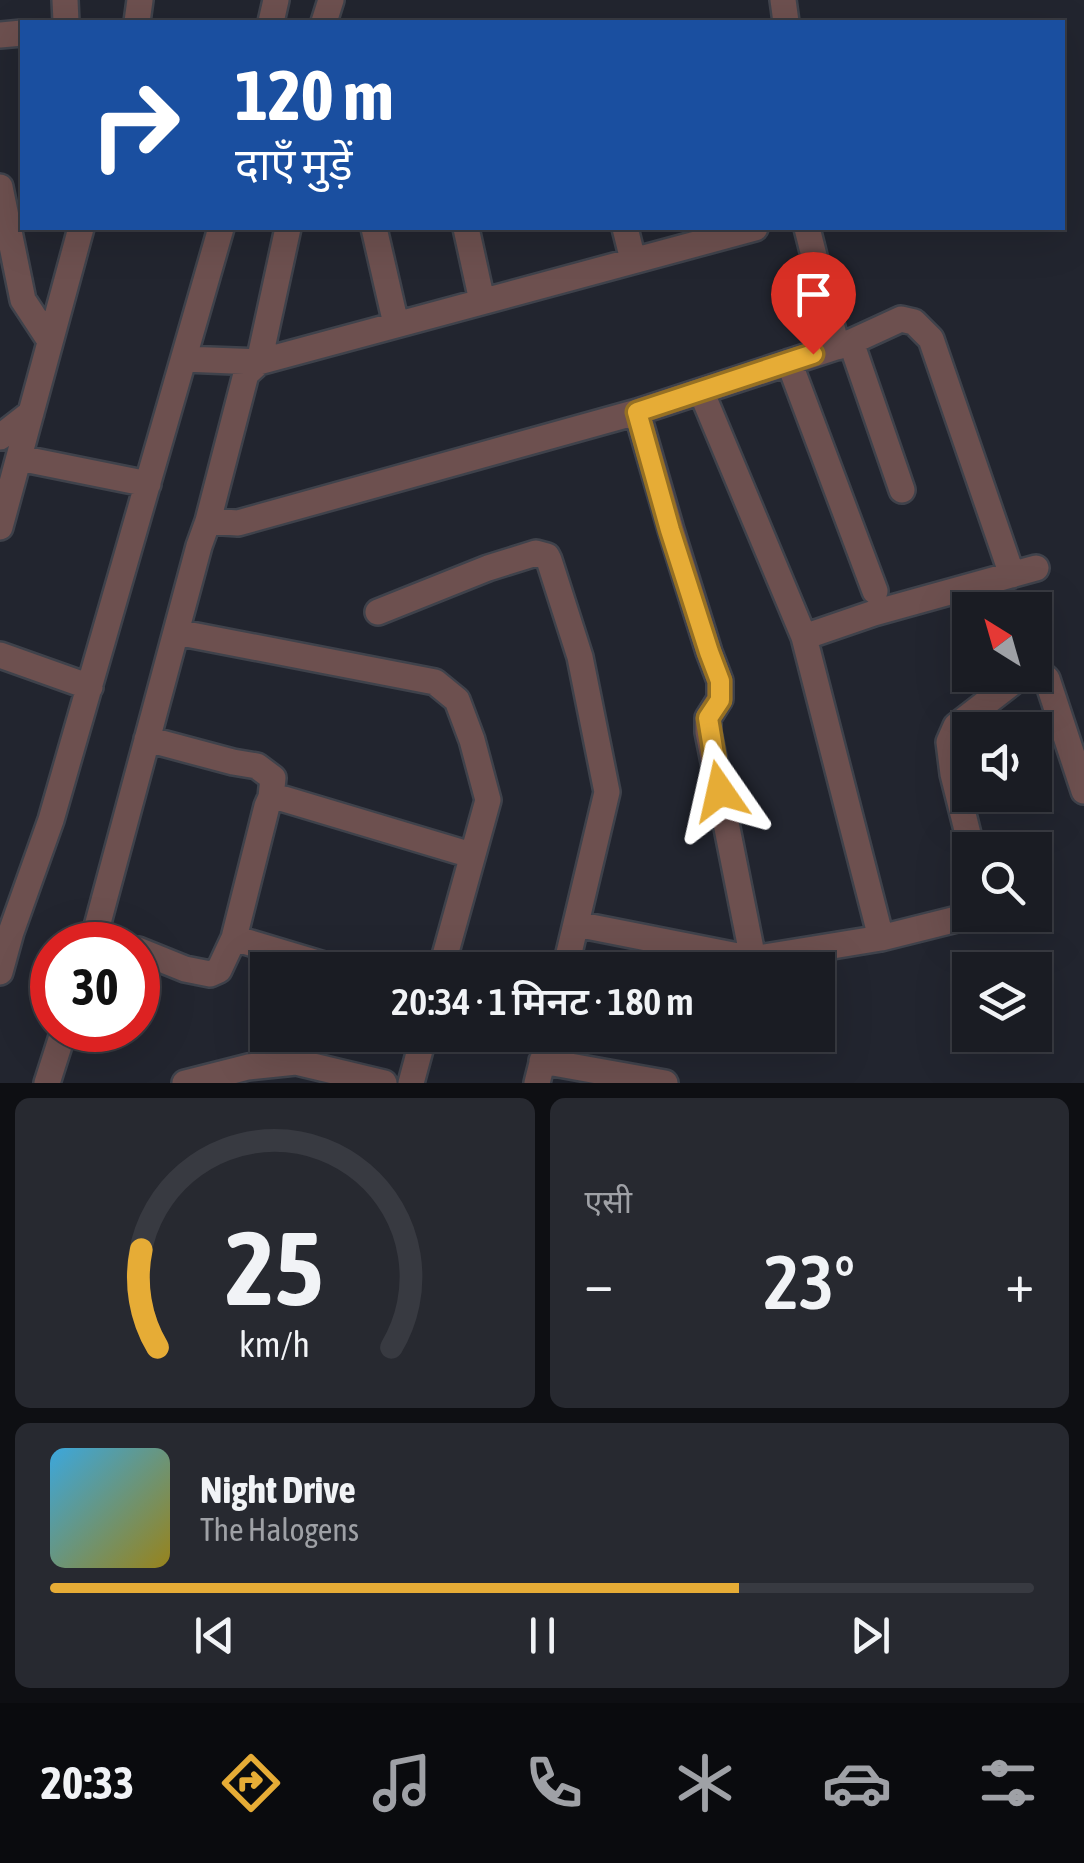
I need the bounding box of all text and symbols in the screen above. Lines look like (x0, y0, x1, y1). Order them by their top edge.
text: 120 m (235, 55, 394, 135)
icon: right (70, 60, 200, 190)
text: दाएँ मुड़ें (235, 138, 353, 190)
pin (771, 252, 856, 355)
icon: arrive (786, 267, 841, 322)
north arrow (952, 592, 1052, 692)
map controls (952, 592, 1052, 1052)
button: sound (952, 712, 1052, 812)
position arrow (668, 739, 772, 843)
button: search (952, 832, 1052, 932)
speed limit sign: 30 (30, 922, 160, 1052)
button: layers (952, 952, 1052, 1052)
text: 20:34 · 1 मिनट · 180 m (391, 980, 694, 1023)
text: एसी (585, 1183, 632, 1220)
text: 25 (226, 1208, 324, 1327)
text: 23° (764, 1239, 855, 1325)
text: − (585, 1251, 613, 1314)
text: + (1005, 1251, 1034, 1314)
text: km/h (239, 1324, 310, 1365)
text: Night Drive (200, 1468, 356, 1511)
text: The Halogens (200, 1511, 359, 1548)
icon: previous (187, 1608, 242, 1663)
icon: pause (515, 1608, 570, 1663)
icon: next (843, 1608, 898, 1663)
icon: directions (216, 1748, 286, 1818)
icon: music (367, 1748, 437, 1818)
icon: phone (519, 1748, 589, 1818)
icon: climate (670, 1748, 740, 1818)
icon: car (822, 1748, 892, 1818)
icon: filters (973, 1748, 1043, 1818)
text: 20:33 (41, 1757, 134, 1809)

